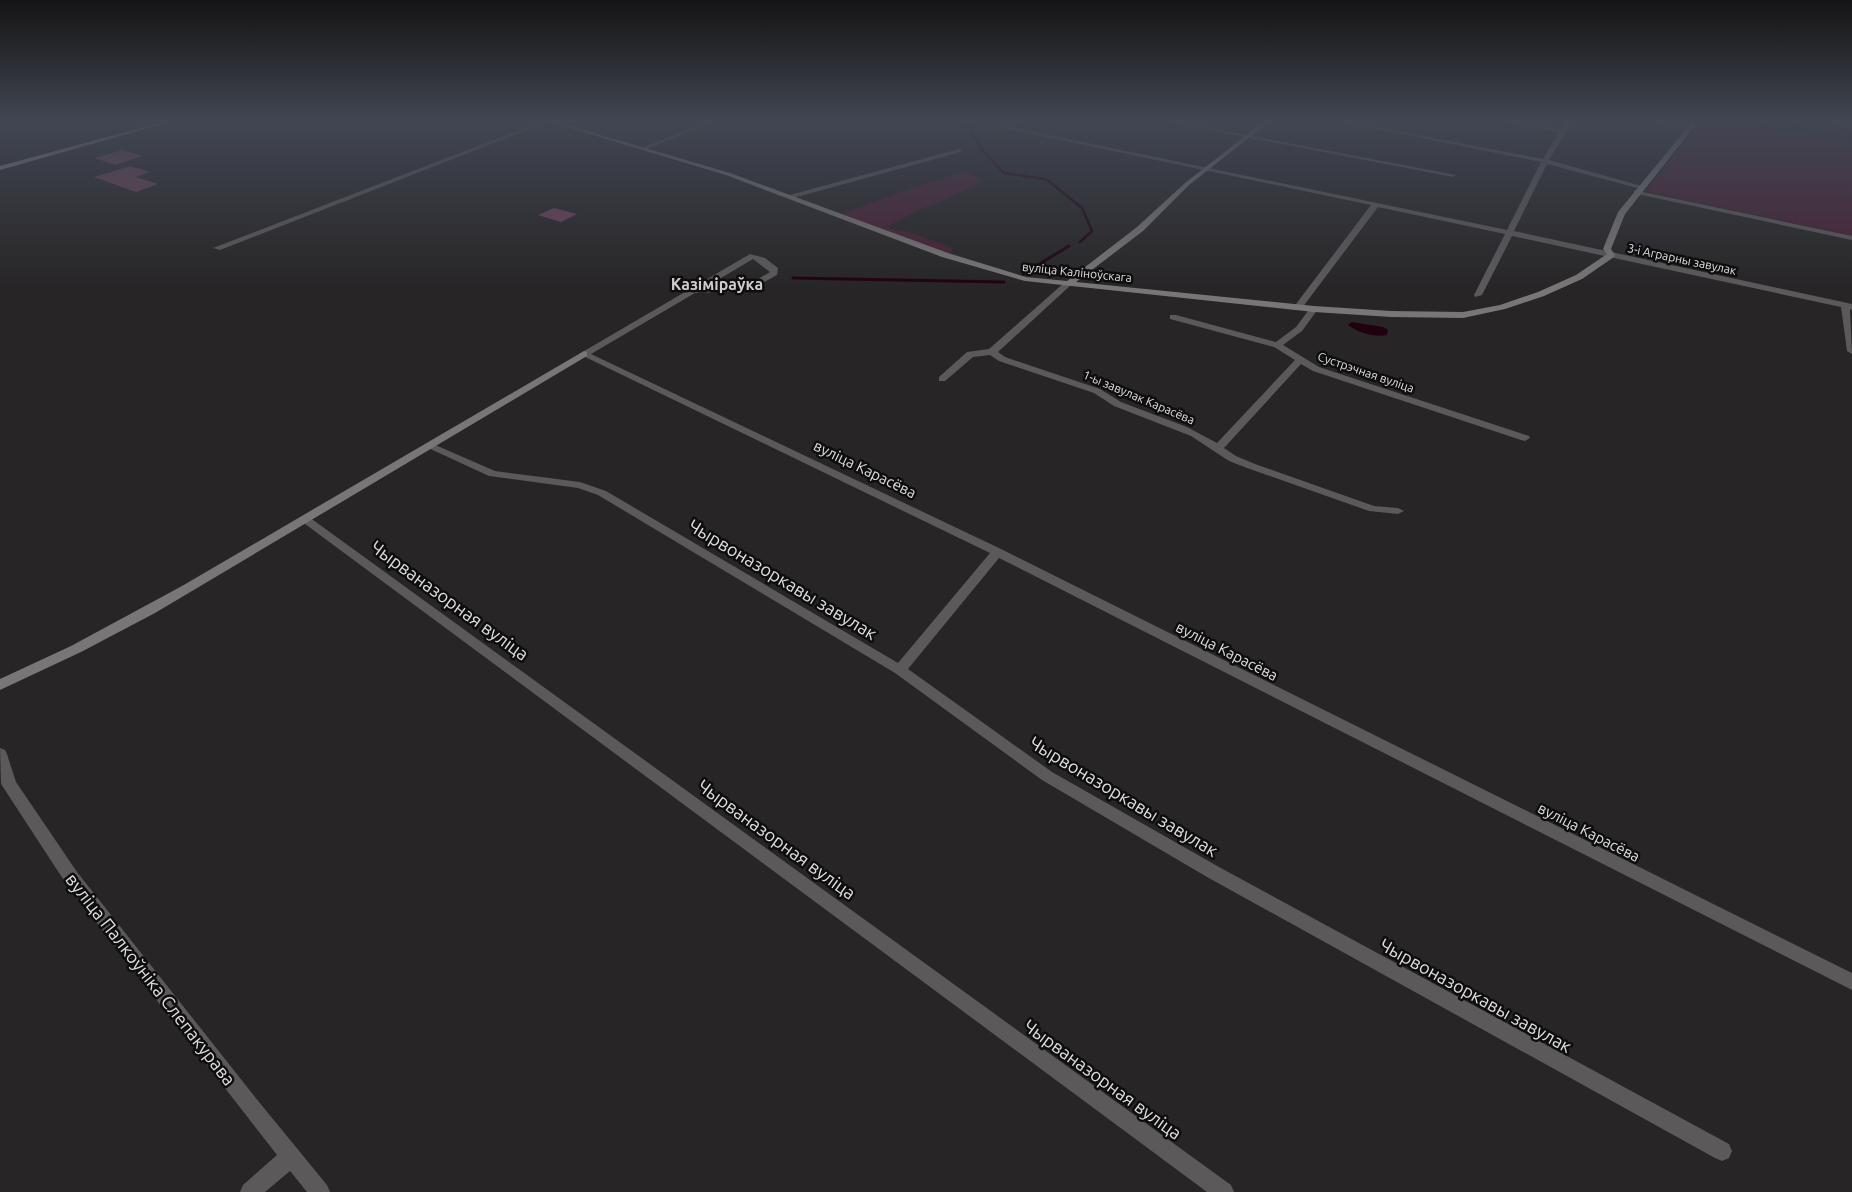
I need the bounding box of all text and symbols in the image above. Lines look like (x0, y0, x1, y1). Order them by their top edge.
street label: 3-і Аграрны завулак (1626, 241, 1738, 277)
street label: вуліца Каліноўскага (1022, 260, 1132, 284)
district label: Казіміраўка (671, 275, 763, 293)
street label: Сустрэчная вуліца (1316, 349, 1416, 395)
street label: 1-ы завулак Карасёва (1081, 368, 1197, 426)
street label: вуліца Карасёва (811, 437, 919, 501)
street label: Чырвоназоркавы завулак (685, 515, 881, 643)
street label: Чырваназорная вуліца (367, 536, 533, 664)
street label: вуліца Карасёва (1173, 618, 1281, 684)
street label: Чырвоназоркавы завулак (1026, 732, 1222, 860)
street label: Чырваназорная вуліца (694, 775, 860, 903)
street label: вуліца Карасёва (1535, 799, 1643, 865)
street label: вуліца Палкоўніка Слепакурава (62, 869, 240, 1089)
street label: Чырвоназоркавы завулак (1377, 934, 1575, 1056)
street label: Чырваназорная вуліца (1020, 1015, 1186, 1143)

